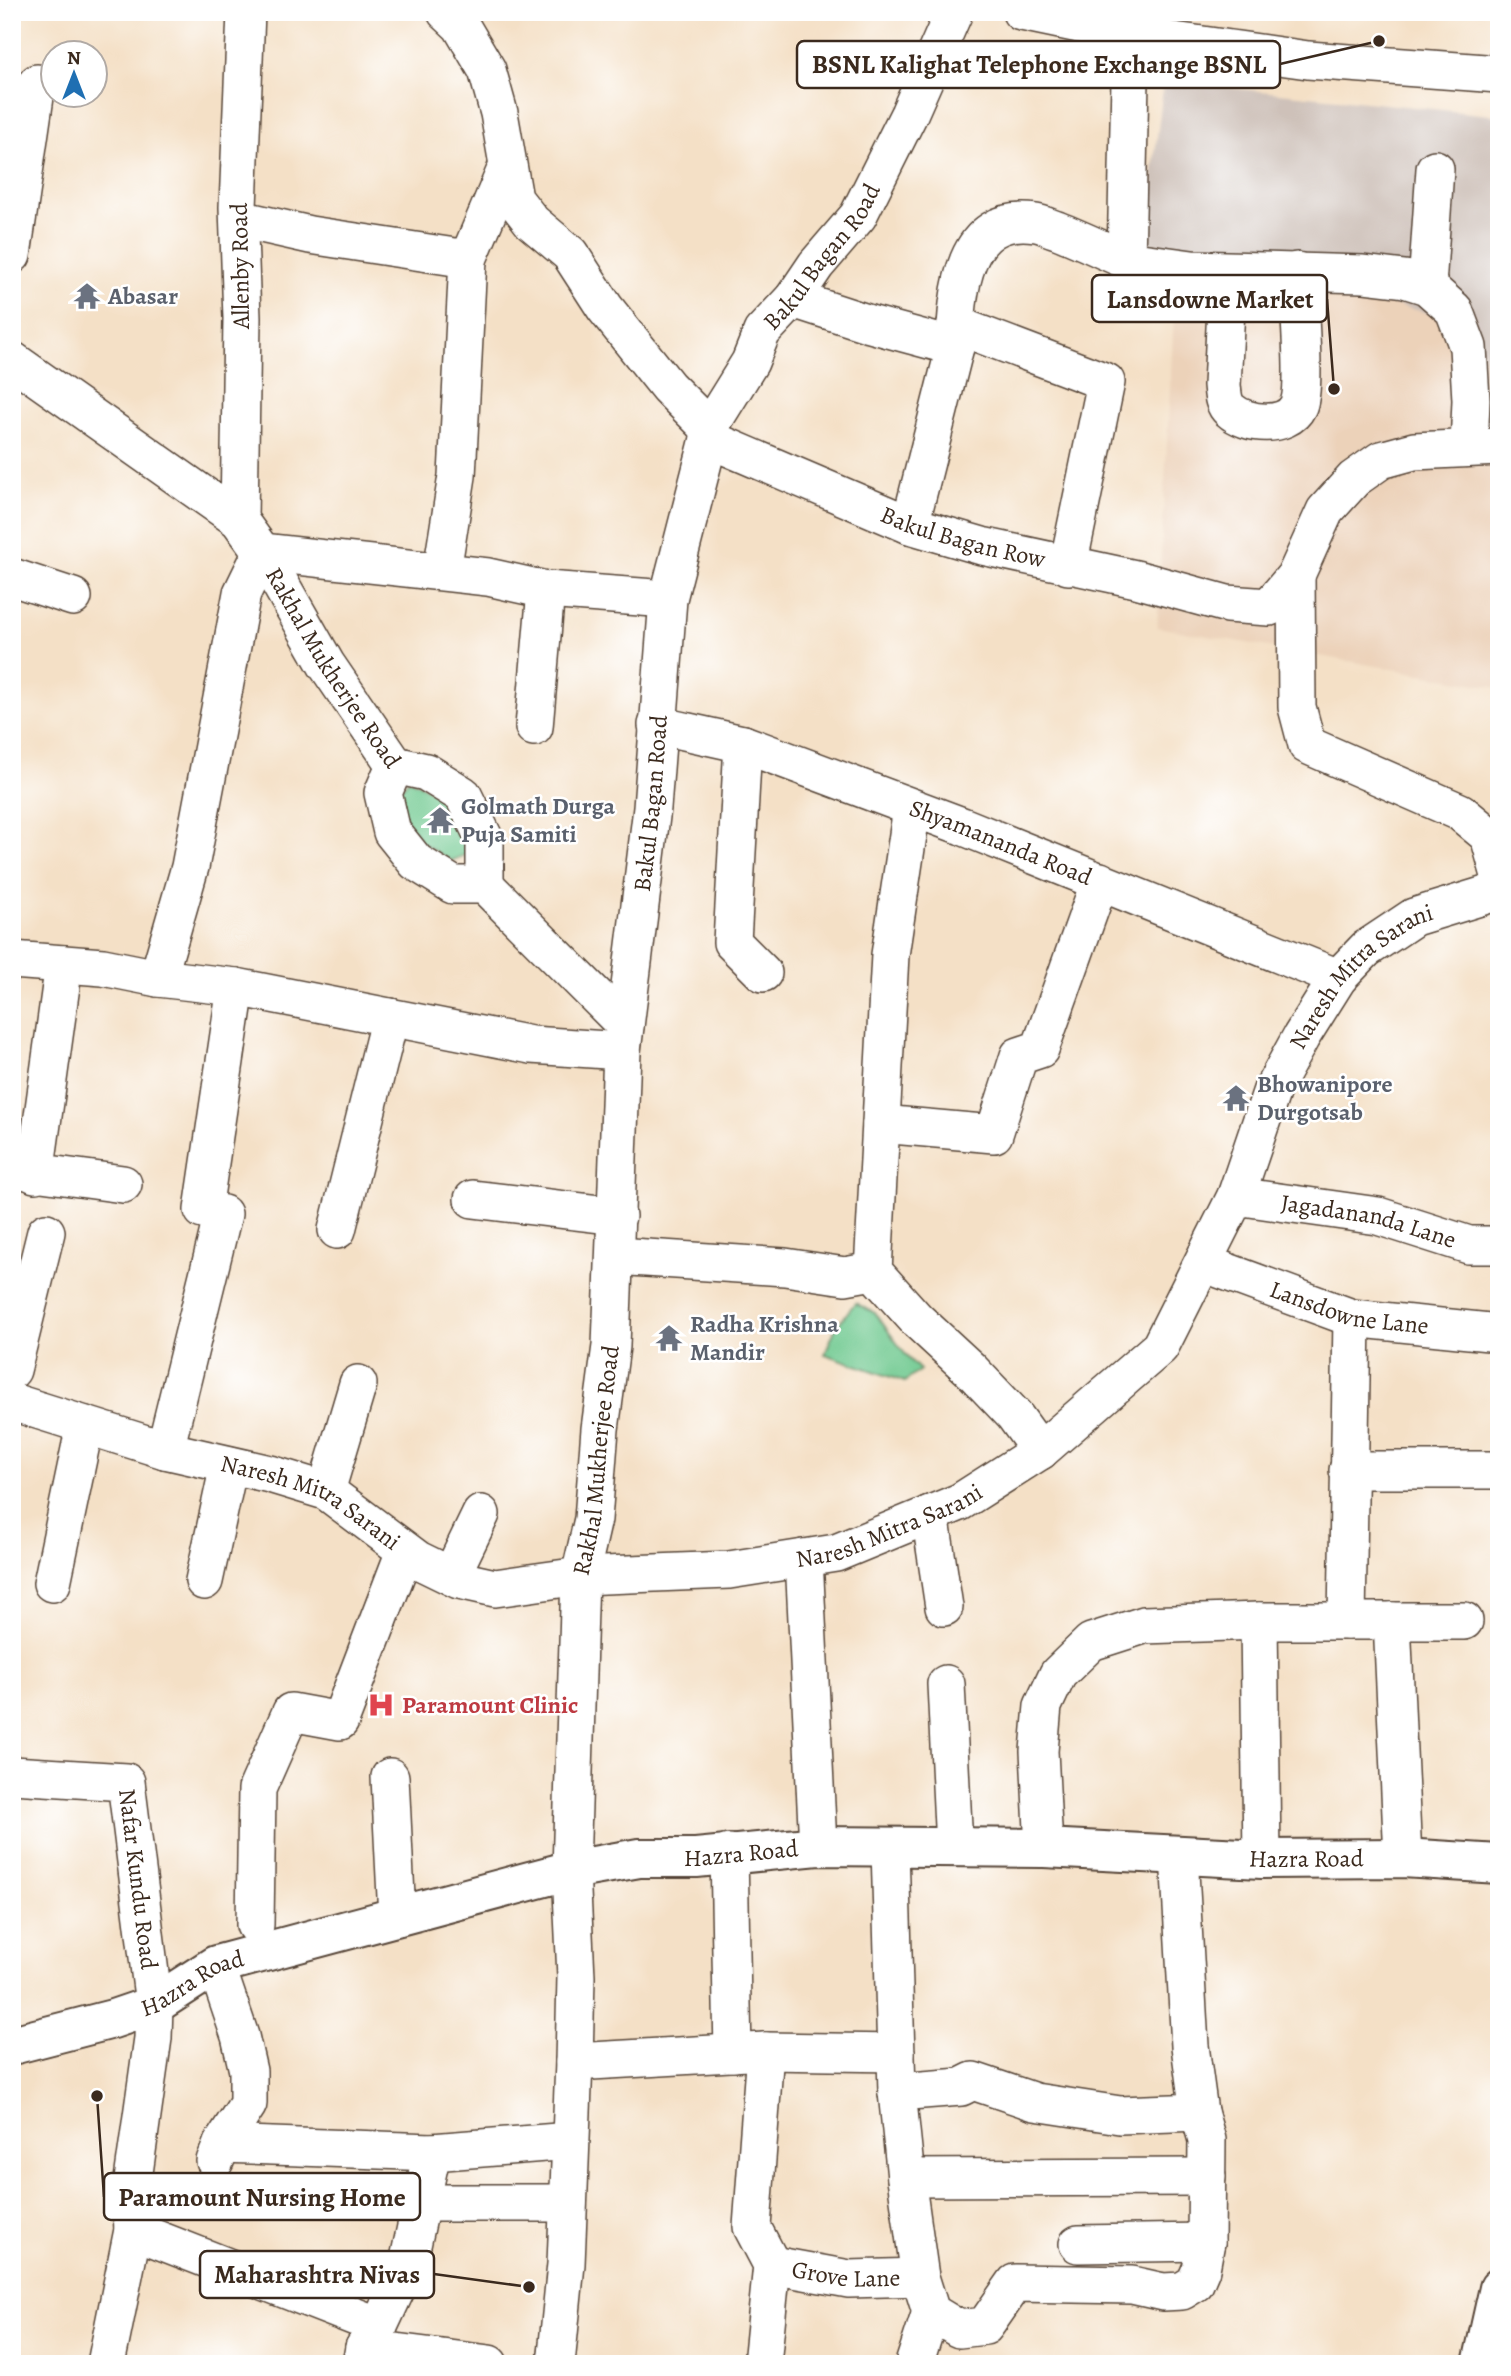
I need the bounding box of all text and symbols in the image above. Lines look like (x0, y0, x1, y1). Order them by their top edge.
north arrow (38, 38, 108, 108)
callout: BSNL Kalighat Telephone Exchange BSNL (797, 41, 1280, 88)
text: N (67, 45, 81, 71)
text: BSNL Kalighat Telephone Exchange BSNL (812, 47, 1266, 82)
street label: Bakul Bagan Road (756, 178, 888, 337)
street label: Allenby Road (223, 202, 257, 330)
callout: Lansdowne Market (1092, 275, 1327, 322)
place label: Abasar (107, 280, 178, 312)
temple icon: Abasar (72, 281, 102, 311)
text: Lansdowne Market (1106, 282, 1314, 317)
street label: Bakul Bagan Row (876, 498, 1048, 575)
street label: Rakhal Mukherjee Road (258, 561, 409, 774)
street label: Bakul Bagan Road (626, 714, 675, 893)
place label: Golmath Durga Puja Samiti (461, 790, 615, 850)
street label: Shyamananda Road (905, 792, 1097, 893)
temple icon: Golmath Durga Puja Samiti (425, 805, 455, 835)
street label: Naresh Mitra Sarani (1281, 896, 1437, 1055)
place label: Bhowanipore Durgotsab (1257, 1068, 1393, 1128)
temple icon: Bhowanipore Durgotsab (1221, 1083, 1251, 1113)
street label: Jagadananda Lane (1279, 1187, 1460, 1256)
street label: Lansdowne Lane (1265, 1273, 1430, 1342)
place label: Radha Krishna Mandir (690, 1308, 839, 1368)
temple icon: Radha Krishna Mandir (654, 1323, 684, 1353)
street label: Rakhal Mukherjee Road (565, 1343, 627, 1578)
street label: Naresh Mitra Sarani (218, 1447, 407, 1557)
street label: Naresh Mitra Sarani (794, 1476, 989, 1575)
place label: Paramount Clinic (402, 1689, 578, 1721)
hospital icon: Paramount Clinic (366, 1690, 396, 1720)
street label: Nafar Kundu Road (111, 1787, 165, 1972)
street label: Hazra Road (684, 1832, 800, 1874)
street label: Hazra Road (1248, 1842, 1364, 1875)
street label: Hazra Road (137, 1942, 247, 2024)
callout: Paramount Nursing Home (104, 2173, 420, 2220)
text: Paramount Nursing Home (118, 2180, 406, 2215)
callout: Maharashtra Nivas (200, 2251, 434, 2298)
street label: Grove Lane (789, 2253, 901, 2295)
text: Maharashtra Nivas (214, 2257, 420, 2292)

